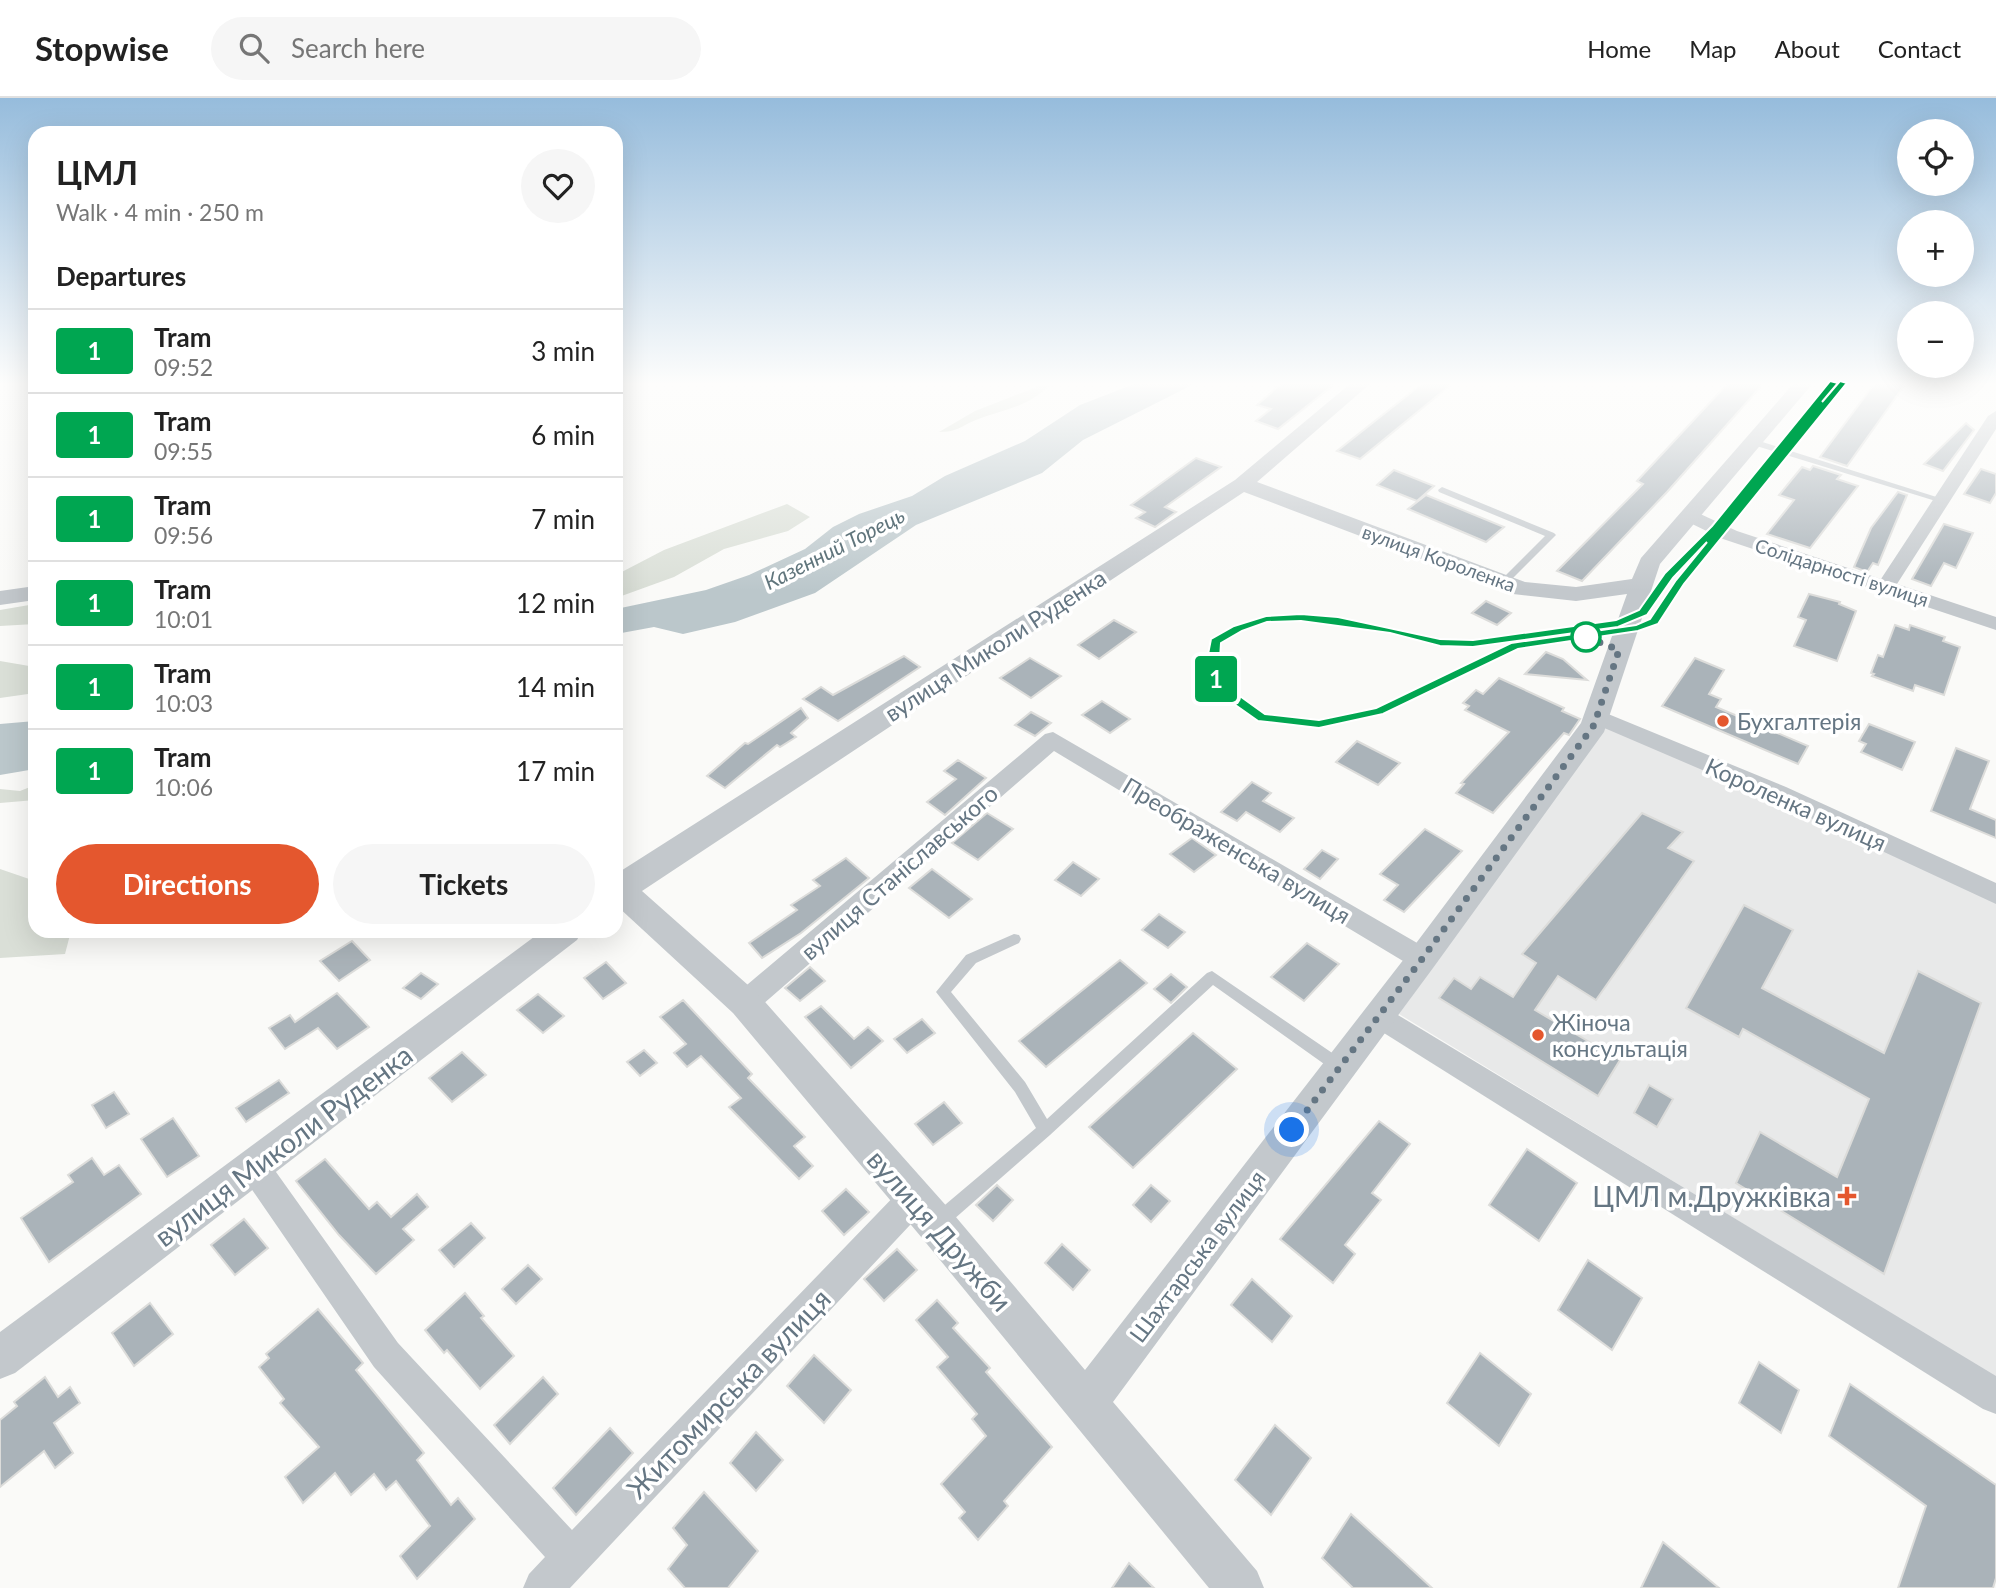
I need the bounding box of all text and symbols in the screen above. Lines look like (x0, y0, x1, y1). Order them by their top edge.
search box (211, 17, 701, 80)
text: Stopwise (35, 28, 169, 68)
icon: search (235, 29, 273, 67)
text: Search here (291, 32, 425, 64)
text: Home (1587, 34, 1651, 63)
text: Map (1689, 34, 1737, 63)
text: About (1775, 34, 1840, 63)
text: Contact (1878, 34, 1961, 63)
map controls (1897, 119, 1974, 378)
button: locate (1897, 119, 1974, 196)
button: heart (521, 149, 595, 223)
text: ЦМЛ (56, 152, 138, 192)
text: Walk · 4 min · 250 m (56, 198, 264, 226)
button: + (1897, 210, 1974, 287)
text: Departures (56, 260, 186, 292)
button: − (1897, 301, 1974, 378)
text: Tram (154, 321, 211, 353)
text: 3 min (531, 335, 595, 367)
text: 1 (88, 336, 101, 365)
text: 09:52 (154, 353, 213, 381)
text: Tram (154, 405, 211, 437)
text: 6 min (531, 419, 595, 451)
text: 1 (88, 420, 101, 449)
text: 09:55 (154, 437, 213, 465)
text: Tram (154, 489, 211, 521)
water label: Казенний Торець (760, 502, 908, 594)
text: 7 min (531, 503, 595, 535)
text: 1 (88, 504, 101, 533)
street label: вулиця Короленка (1359, 520, 1519, 596)
text: 09:56 (154, 521, 213, 549)
street label: Солідарності вулиця (1752, 533, 1932, 611)
street label: вулиця Миколи Руденка (879, 563, 1111, 727)
text: Tram (154, 573, 211, 605)
text: 12 min (516, 587, 595, 619)
text: 1 (88, 588, 101, 617)
text: 10:01 (154, 605, 213, 633)
unlabelled marker (1571, 622, 1601, 652)
line badge: 1 (1193, 656, 1239, 702)
text: Tram (154, 657, 211, 689)
text: 1 (1209, 664, 1223, 693)
text: 14 min (516, 671, 595, 703)
text: 1 (88, 672, 101, 701)
text: 10:03 (154, 689, 213, 717)
place label: Бухгалтерія (1737, 707, 1861, 735)
marker: Бухгалтерія (1715, 713, 1731, 729)
text: Tram (154, 741, 211, 773)
street label: Короленка вулиця (1701, 752, 1891, 856)
text: 17 min (516, 755, 595, 787)
text: 1 (88, 756, 101, 785)
street label: Преображенська вулиця (1118, 771, 1356, 929)
text: 10:06 (154, 773, 213, 801)
street label: вулиця Станіславського (795, 779, 1003, 965)
button: Directions (56, 844, 319, 924)
button: Tickets (333, 844, 595, 924)
place label: Жіноча консультація (1552, 1008, 1688, 1062)
marker: Жіноча консультація (1530, 1027, 1546, 1043)
street label: вулиця Миколи Руденка (147, 1037, 419, 1253)
your location (1274, 1112, 1309, 1147)
street label: вулиця Дружби (861, 1142, 1019, 1318)
street label: Шахтарська вулиця (1123, 1164, 1271, 1348)
place label: ЦМЛ м.Дружківка (1592, 1179, 1831, 1213)
marker: ЦМЛ м.Дружківка (1837, 1186, 1857, 1206)
street label: Житомирська вулиця (619, 1281, 837, 1505)

